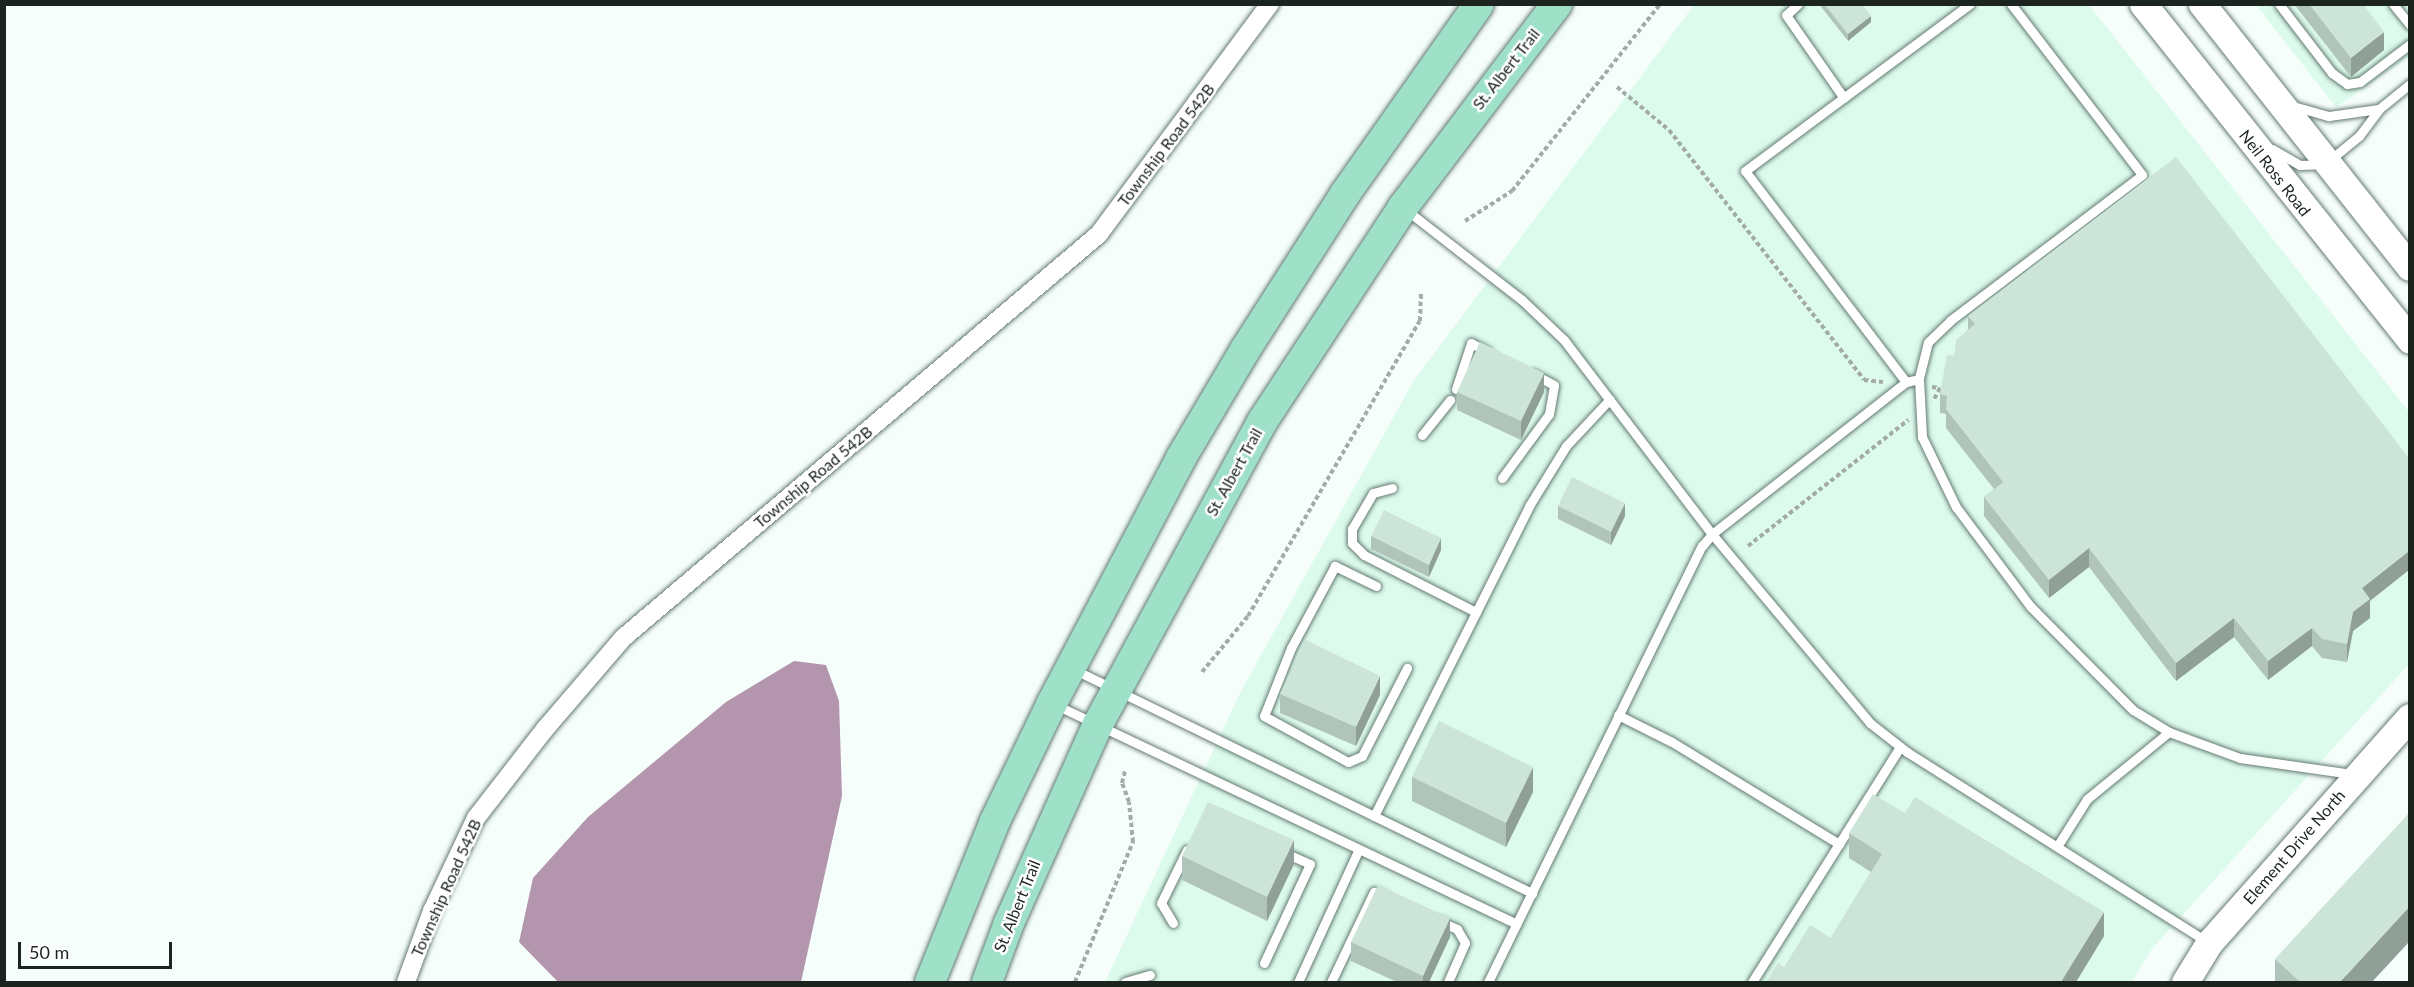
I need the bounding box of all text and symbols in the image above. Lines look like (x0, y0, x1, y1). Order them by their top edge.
street label: St. Albert Trail (1468, 24, 1544, 114)
street label: Township Road 542B (1114, 80, 1218, 210)
street label: Neil Ross Road (2235, 126, 2315, 220)
street label: Township Road 542B (750, 422, 876, 532)
street label: St. Albert Trail (1202, 424, 1266, 520)
street label: Element Drive North (2239, 786, 2349, 908)
street label: Township Road 542B (407, 816, 485, 960)
street label: St. Albert Trail (990, 857, 1044, 955)
scale bar (21, 930, 176, 968)
text: 50 m (29, 941, 69, 963)

